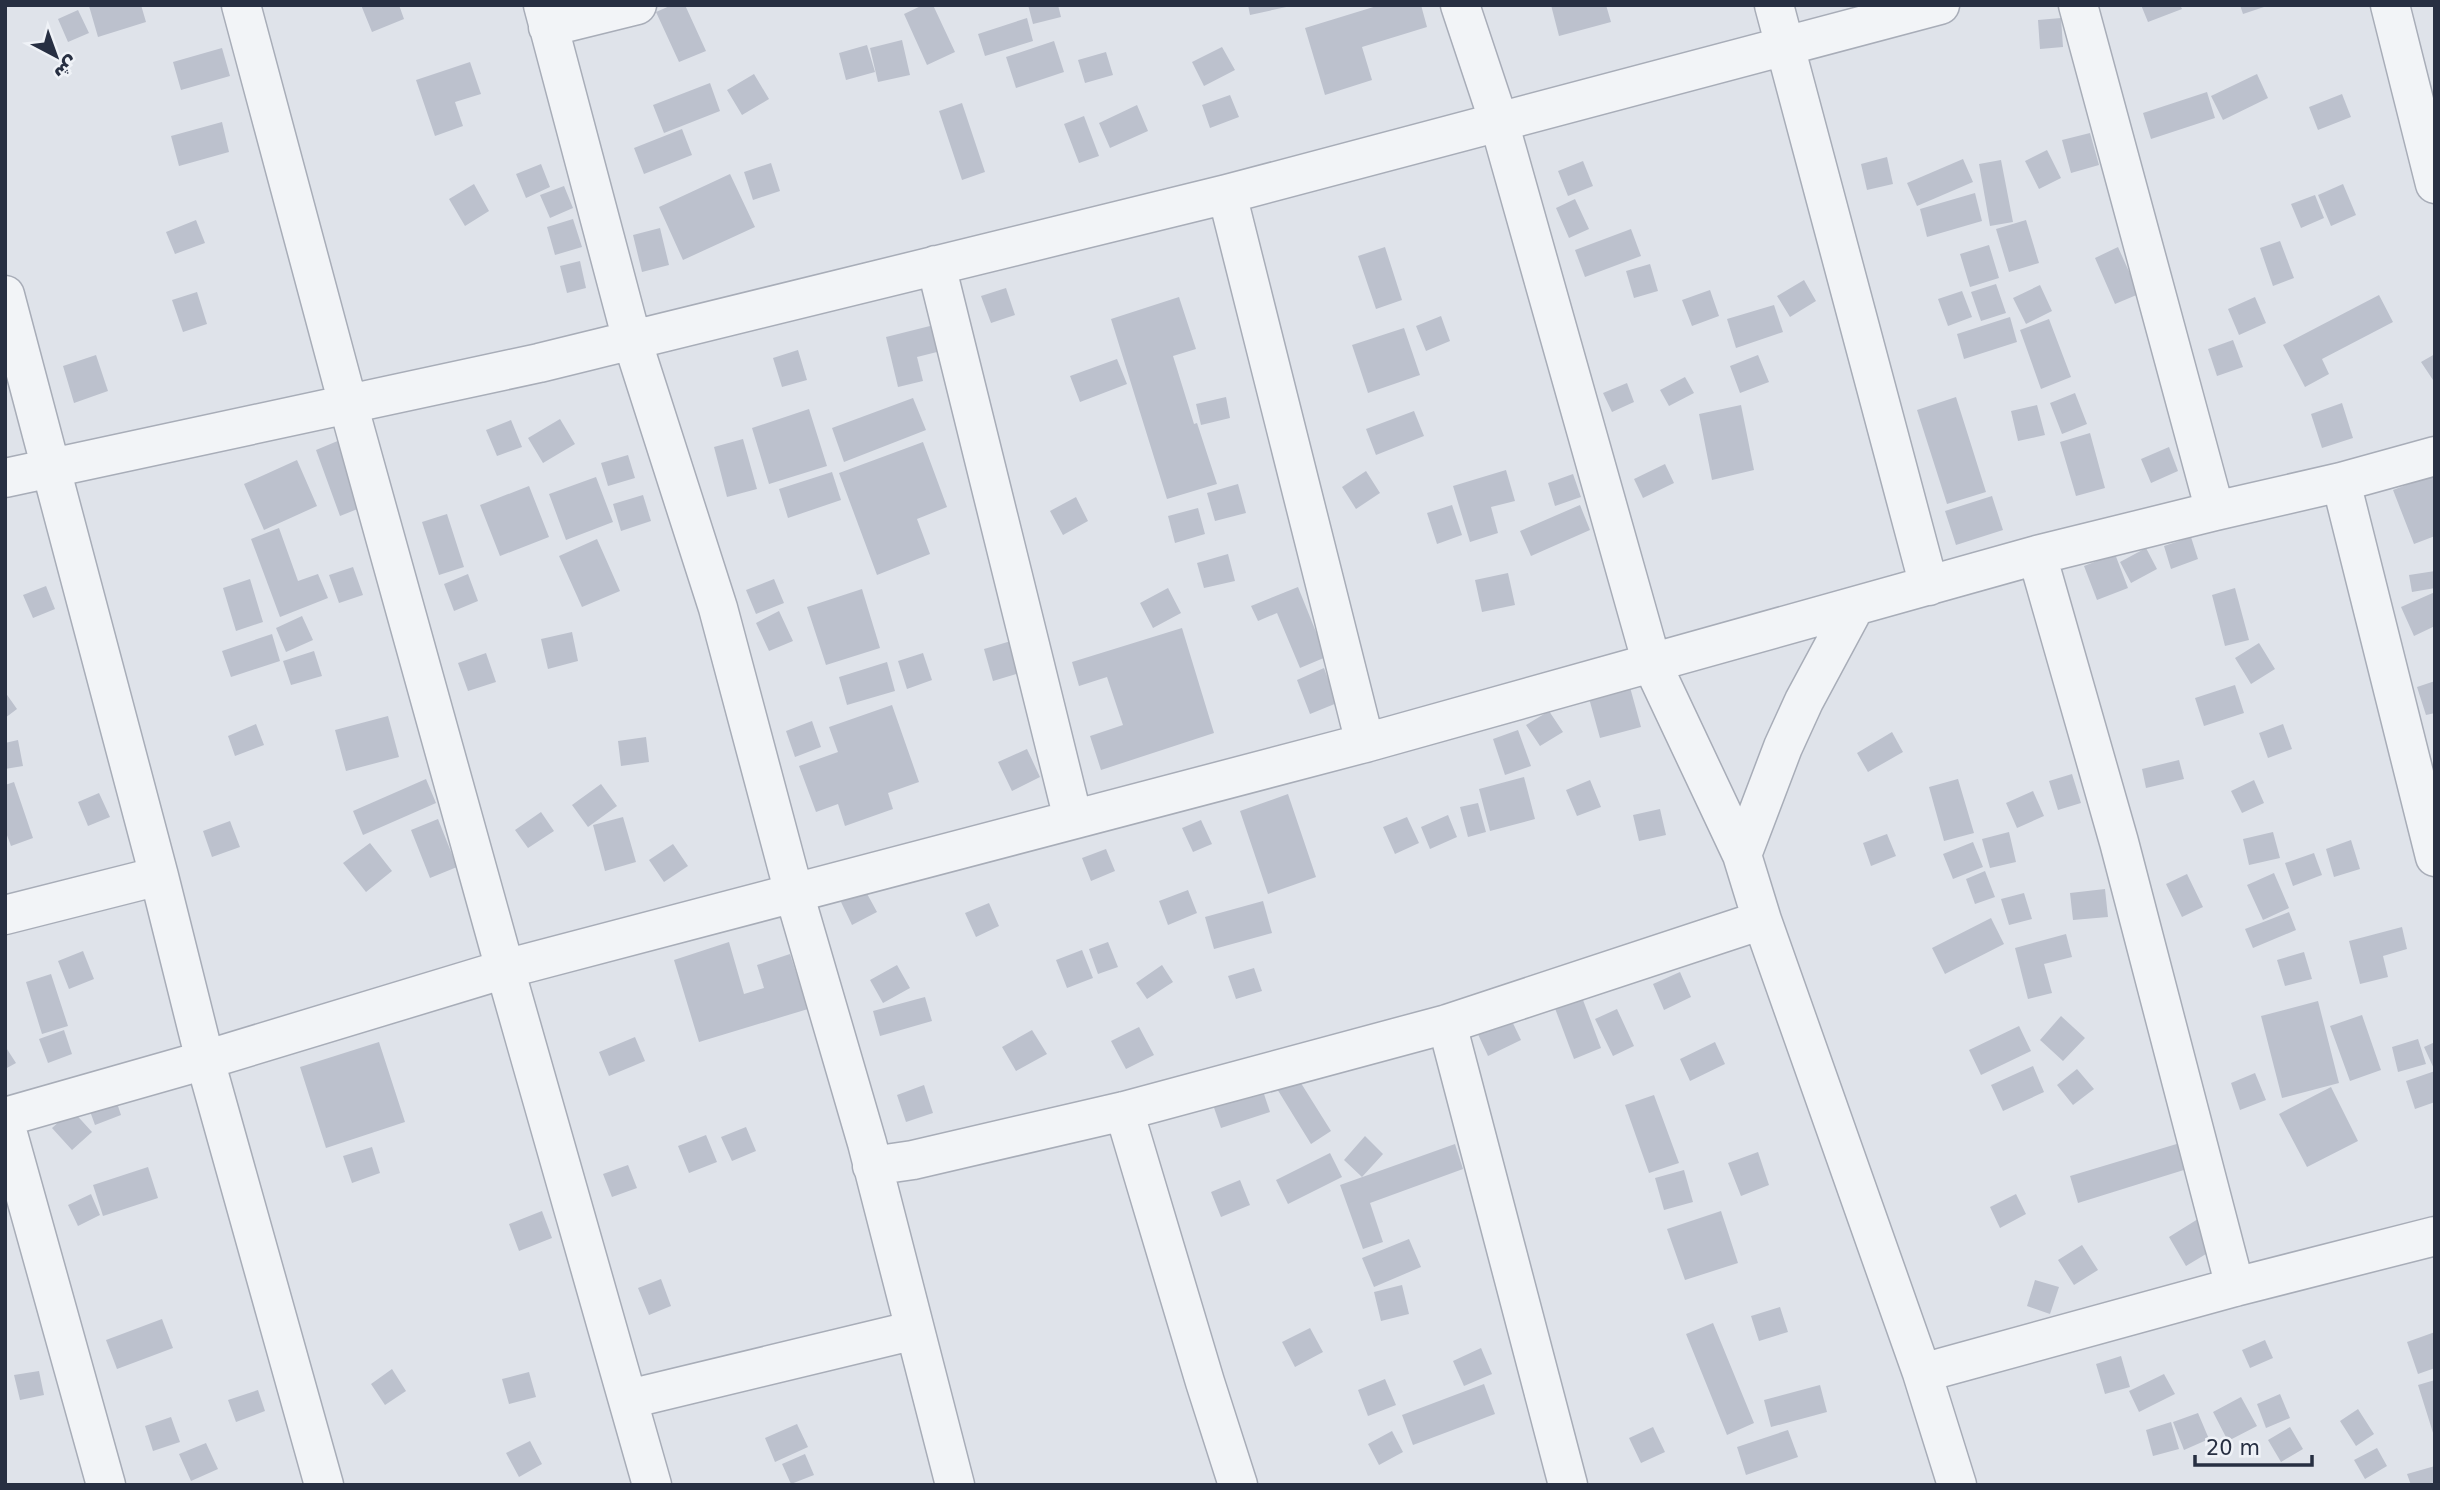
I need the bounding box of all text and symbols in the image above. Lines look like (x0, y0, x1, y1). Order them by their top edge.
north arrow (21, 21, 91, 91)
text: ش (49, 51, 84, 86)
scale bar (2195, 1424, 2312, 1468)
text: 20 m (2206, 1436, 2260, 1460)

